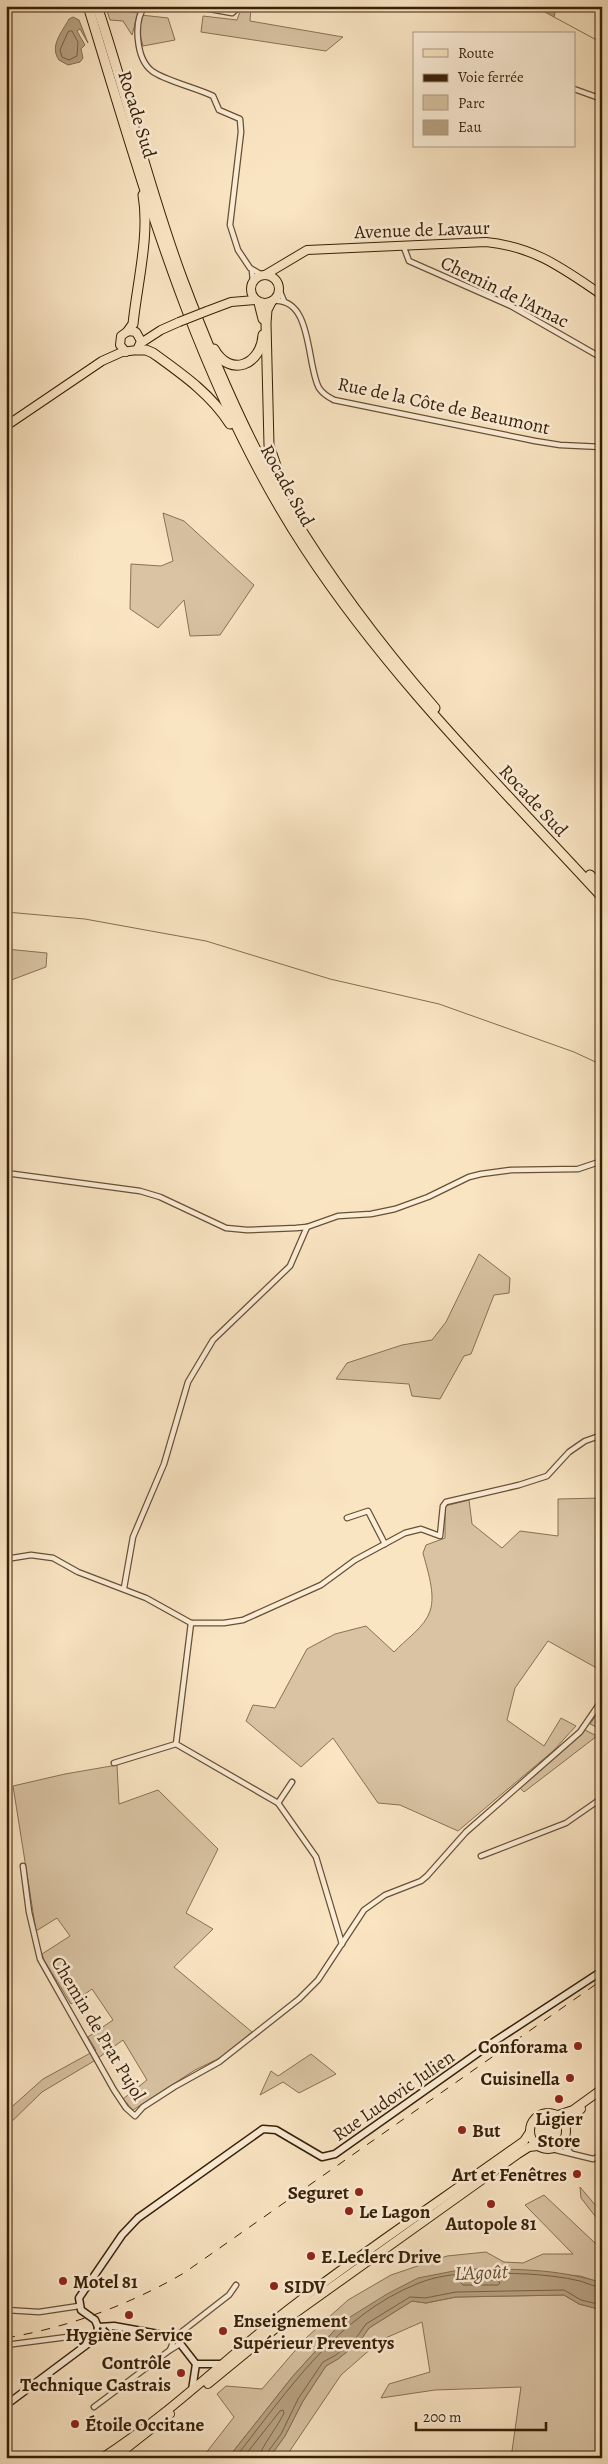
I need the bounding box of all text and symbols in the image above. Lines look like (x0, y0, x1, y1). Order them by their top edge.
legend (413, 32, 576, 148)
text: Route (458, 43, 494, 63)
street label: Rocade Sud (111, 67, 163, 162)
text: Voie ferrée (457, 67, 524, 87)
text: Parc (458, 93, 485, 113)
text: Eau (458, 117, 483, 137)
street label: Avenue de Lavaur (353, 215, 490, 245)
street label: Chemin de l'Arnac (436, 250, 573, 334)
street label: Rue de la Côte de Beaumont (335, 371, 552, 441)
street label: Rocade Sud (254, 440, 321, 532)
street label: Rocade Sud (493, 759, 574, 843)
street label: Chemin de Prat Pujol (45, 1951, 152, 2106)
place label: Conforama (478, 2034, 569, 2060)
marker: Conforama (572, 2040, 584, 2052)
street label: Rue Ludovic Julien (327, 2044, 460, 2148)
place label: Cuisinella (481, 2066, 561, 2092)
marker: Cuisinella (564, 2072, 576, 2084)
marker: Ligier Store (553, 2093, 565, 2105)
place label: Ligier Store (535, 2106, 583, 2154)
place label: But (472, 2118, 501, 2144)
marker: But (456, 2124, 468, 2136)
place label: Art et Fenêtres (451, 2162, 567, 2188)
marker: Art et Fenêtres (571, 2168, 583, 2180)
place label: Seguret (288, 2180, 350, 2206)
marker: Seguret (353, 2186, 365, 2198)
marker: Autopole 81 (485, 2198, 497, 2210)
place label: Le Lagon (359, 2199, 431, 2225)
marker: Le Lagon (343, 2205, 355, 2217)
place label: Autopole 81 (445, 2211, 537, 2237)
place label: E.Leclerc Drive (321, 2244, 441, 2270)
marker: E.Leclerc Drive (305, 2250, 317, 2262)
water label: L'Agoût (454, 2258, 509, 2287)
place label: Motel 81 (73, 2269, 138, 2295)
place label: SIDV (284, 2274, 326, 2300)
marker: Motel 81 (57, 2275, 69, 2287)
marker: SIDV (268, 2280, 280, 2292)
place label: Enseignement Supérieur Preventys (233, 2308, 395, 2356)
marker: Hygiène Service (123, 2309, 135, 2321)
place label: Hygiène Service (66, 2322, 193, 2348)
marker: Enseignement Supérieur Preventys (217, 2325, 229, 2337)
place label: Contrôle Technique Castrais (20, 2350, 171, 2398)
marker: Contrôle Technique Castrais (175, 2367, 187, 2379)
scale bar (416, 2399, 546, 2431)
text: 200 m (423, 2407, 462, 2427)
place label: Étoile Occitane (85, 2412, 205, 2438)
marker: Étoile Occitane (69, 2418, 81, 2430)

